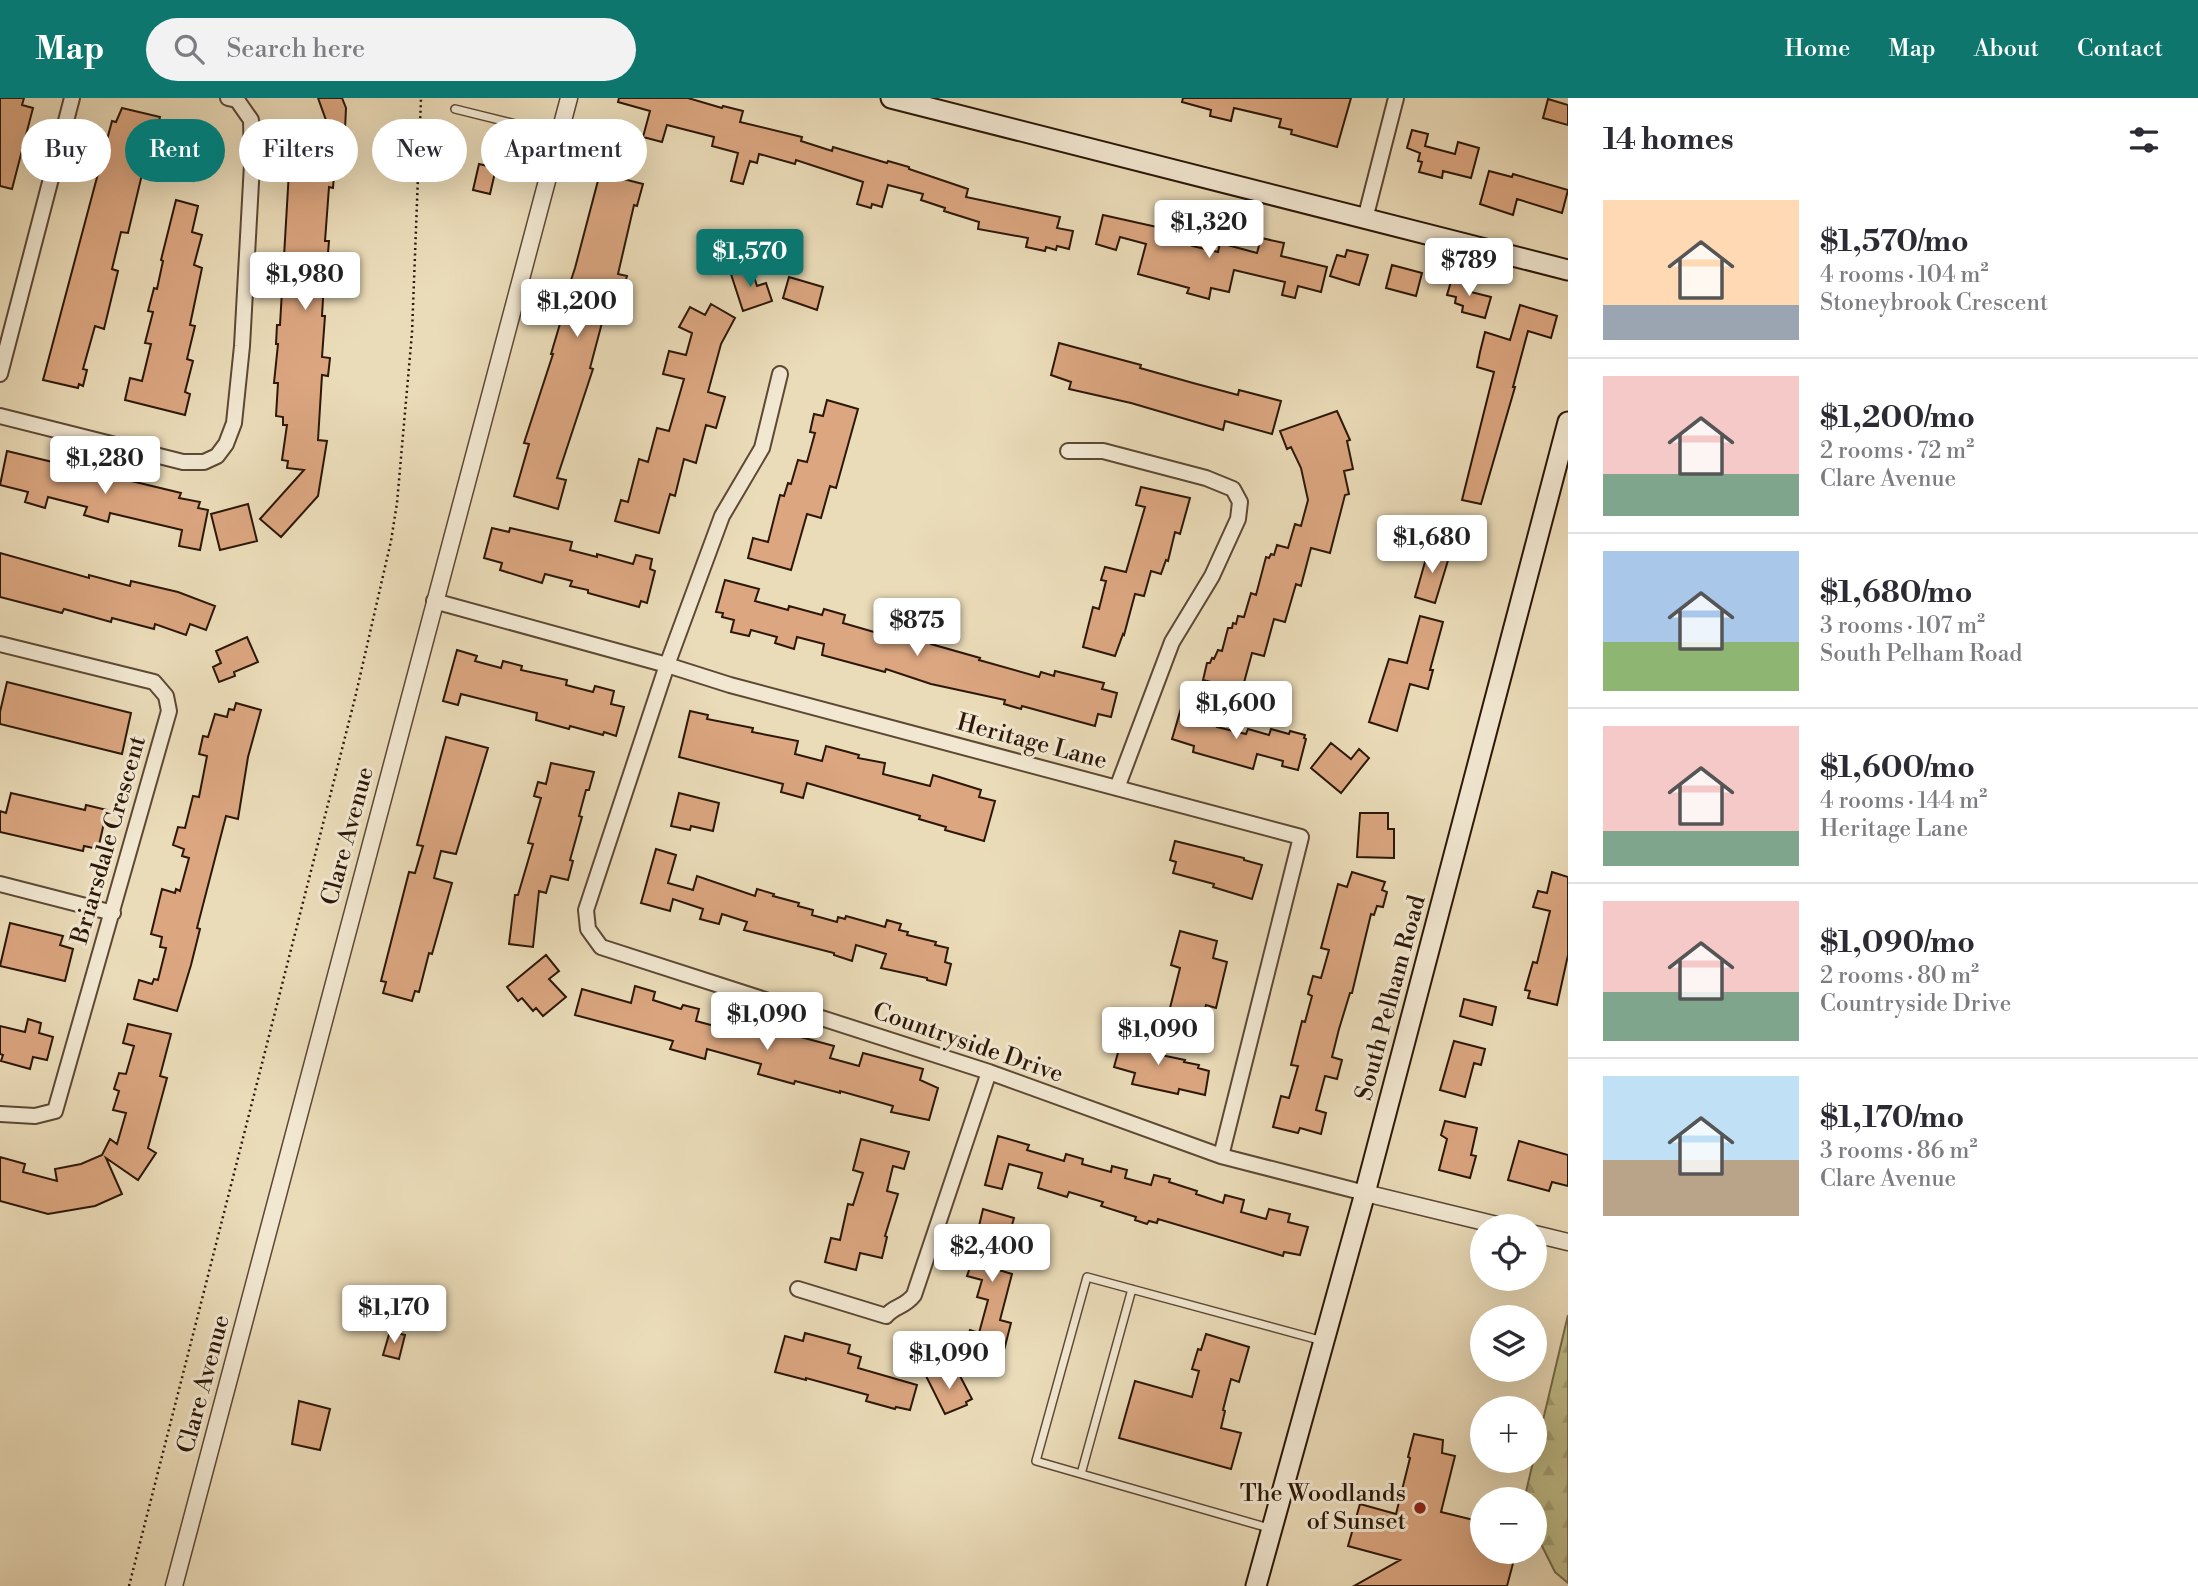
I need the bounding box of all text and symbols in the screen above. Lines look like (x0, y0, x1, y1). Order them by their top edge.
search box (146, 18, 636, 81)
text: Map (35, 29, 104, 70)
icon: search (170, 30, 208, 68)
text: Search here (226, 33, 365, 65)
text: Home (1785, 34, 1850, 64)
text: Map (1888, 34, 1936, 64)
text: About (1974, 34, 2039, 64)
text: Contact (2077, 34, 2163, 64)
chip: Buy (21, 119, 111, 182)
chip: Rent (125, 119, 225, 182)
chip: Filters (239, 119, 358, 182)
chip: New (372, 119, 467, 182)
chip: Apartment (481, 119, 647, 182)
text: 14 homes (1603, 121, 1734, 159)
icon: filters (2125, 121, 2163, 159)
pin: $1,320 (1152, 200, 1266, 260)
text: $1,320 (1170, 209, 1248, 237)
text: $1,570/mo (1820, 223, 1969, 261)
icon: home (1659, 228, 1743, 312)
pin: $1,570 (693, 230, 807, 289)
text: $1,570 (712, 238, 788, 266)
pin: $789 (1428, 238, 1510, 298)
text: $789 (1441, 247, 1497, 275)
pin: $1,980 (248, 252, 362, 312)
text: $1,980 (266, 261, 344, 289)
text: 4 rooms · 104 m² (1820, 261, 1989, 289)
pin: $1,200 (520, 280, 634, 339)
text: $1,200 (537, 288, 617, 316)
text: Stoneybrook Crescent (1820, 289, 2048, 317)
text: $1,200/mo (1820, 399, 1975, 437)
icon: home (1659, 404, 1743, 488)
pin: $1,280 (48, 436, 162, 496)
text: 2 rooms · 72 m² (1820, 437, 1974, 465)
text: $1,280 (66, 445, 144, 473)
text: Clare Avenue (1820, 465, 1956, 493)
pin: $1,680 (1375, 516, 1489, 575)
text: $1,680 (1393, 524, 1471, 552)
text: $1,680/mo (1820, 574, 1972, 612)
icon: home (1659, 579, 1743, 663)
pin: $875 (876, 598, 958, 658)
text: $875 (889, 607, 945, 635)
text: 3 rooms · 107 m² (1820, 612, 1985, 640)
text: South Pelham Road (1820, 640, 2022, 668)
pin: $1,600 (1179, 682, 1293, 741)
text: $1,600 (1196, 690, 1276, 718)
street label: Heritage Lane (953, 708, 1111, 776)
street label: Briarsdale Crescent (65, 732, 153, 948)
text: $1,600/mo (1820, 749, 1975, 787)
icon: home (1659, 754, 1743, 838)
street label: Clare Avenue (315, 763, 381, 909)
text: 4 rooms · 144 m² (1820, 787, 1987, 815)
text: Heritage Lane (1820, 815, 1968, 843)
street label: South Pelham Road (1349, 892, 1433, 1104)
text: $1,090/mo (1820, 924, 1975, 962)
icon: home (1659, 929, 1743, 1013)
text: 2 rooms · 80 m² (1820, 962, 1979, 990)
text: Countryside Drive (1820, 990, 2011, 1018)
pin: $1,090 (710, 992, 824, 1052)
street label: Countryside Drive (869, 996, 1067, 1090)
text: $1,090 (727, 1001, 807, 1029)
pin: $1,090 (1101, 1007, 1215, 1067)
text: $1,090 (1118, 1016, 1198, 1044)
text: $1,170/mo (1820, 1099, 1964, 1137)
icon: home (1659, 1104, 1743, 1188)
text: 3 rooms · 86 m² (1820, 1137, 1977, 1165)
text: Clare Avenue (1820, 1165, 1956, 1193)
map controls (1470, 1214, 1547, 1564)
button: locate (1470, 1214, 1547, 1291)
pin: $2,400 (935, 1224, 1049, 1284)
text: $2,400 (950, 1233, 1034, 1261)
pin: $1,170 (337, 1286, 451, 1345)
text: $1,170 (358, 1294, 430, 1322)
button: layers (1470, 1305, 1547, 1382)
street label: Clare Avenue (171, 1311, 237, 1457)
pin: $1,090 (892, 1332, 1006, 1391)
text: $1,090 (909, 1340, 989, 1368)
button: + (1470, 1396, 1547, 1473)
place label: The Woodlands of Sunset (1240, 1479, 1407, 1537)
button: − (1470, 1487, 1547, 1564)
marker: The Woodlands of Sunset (1412, 1500, 1428, 1516)

